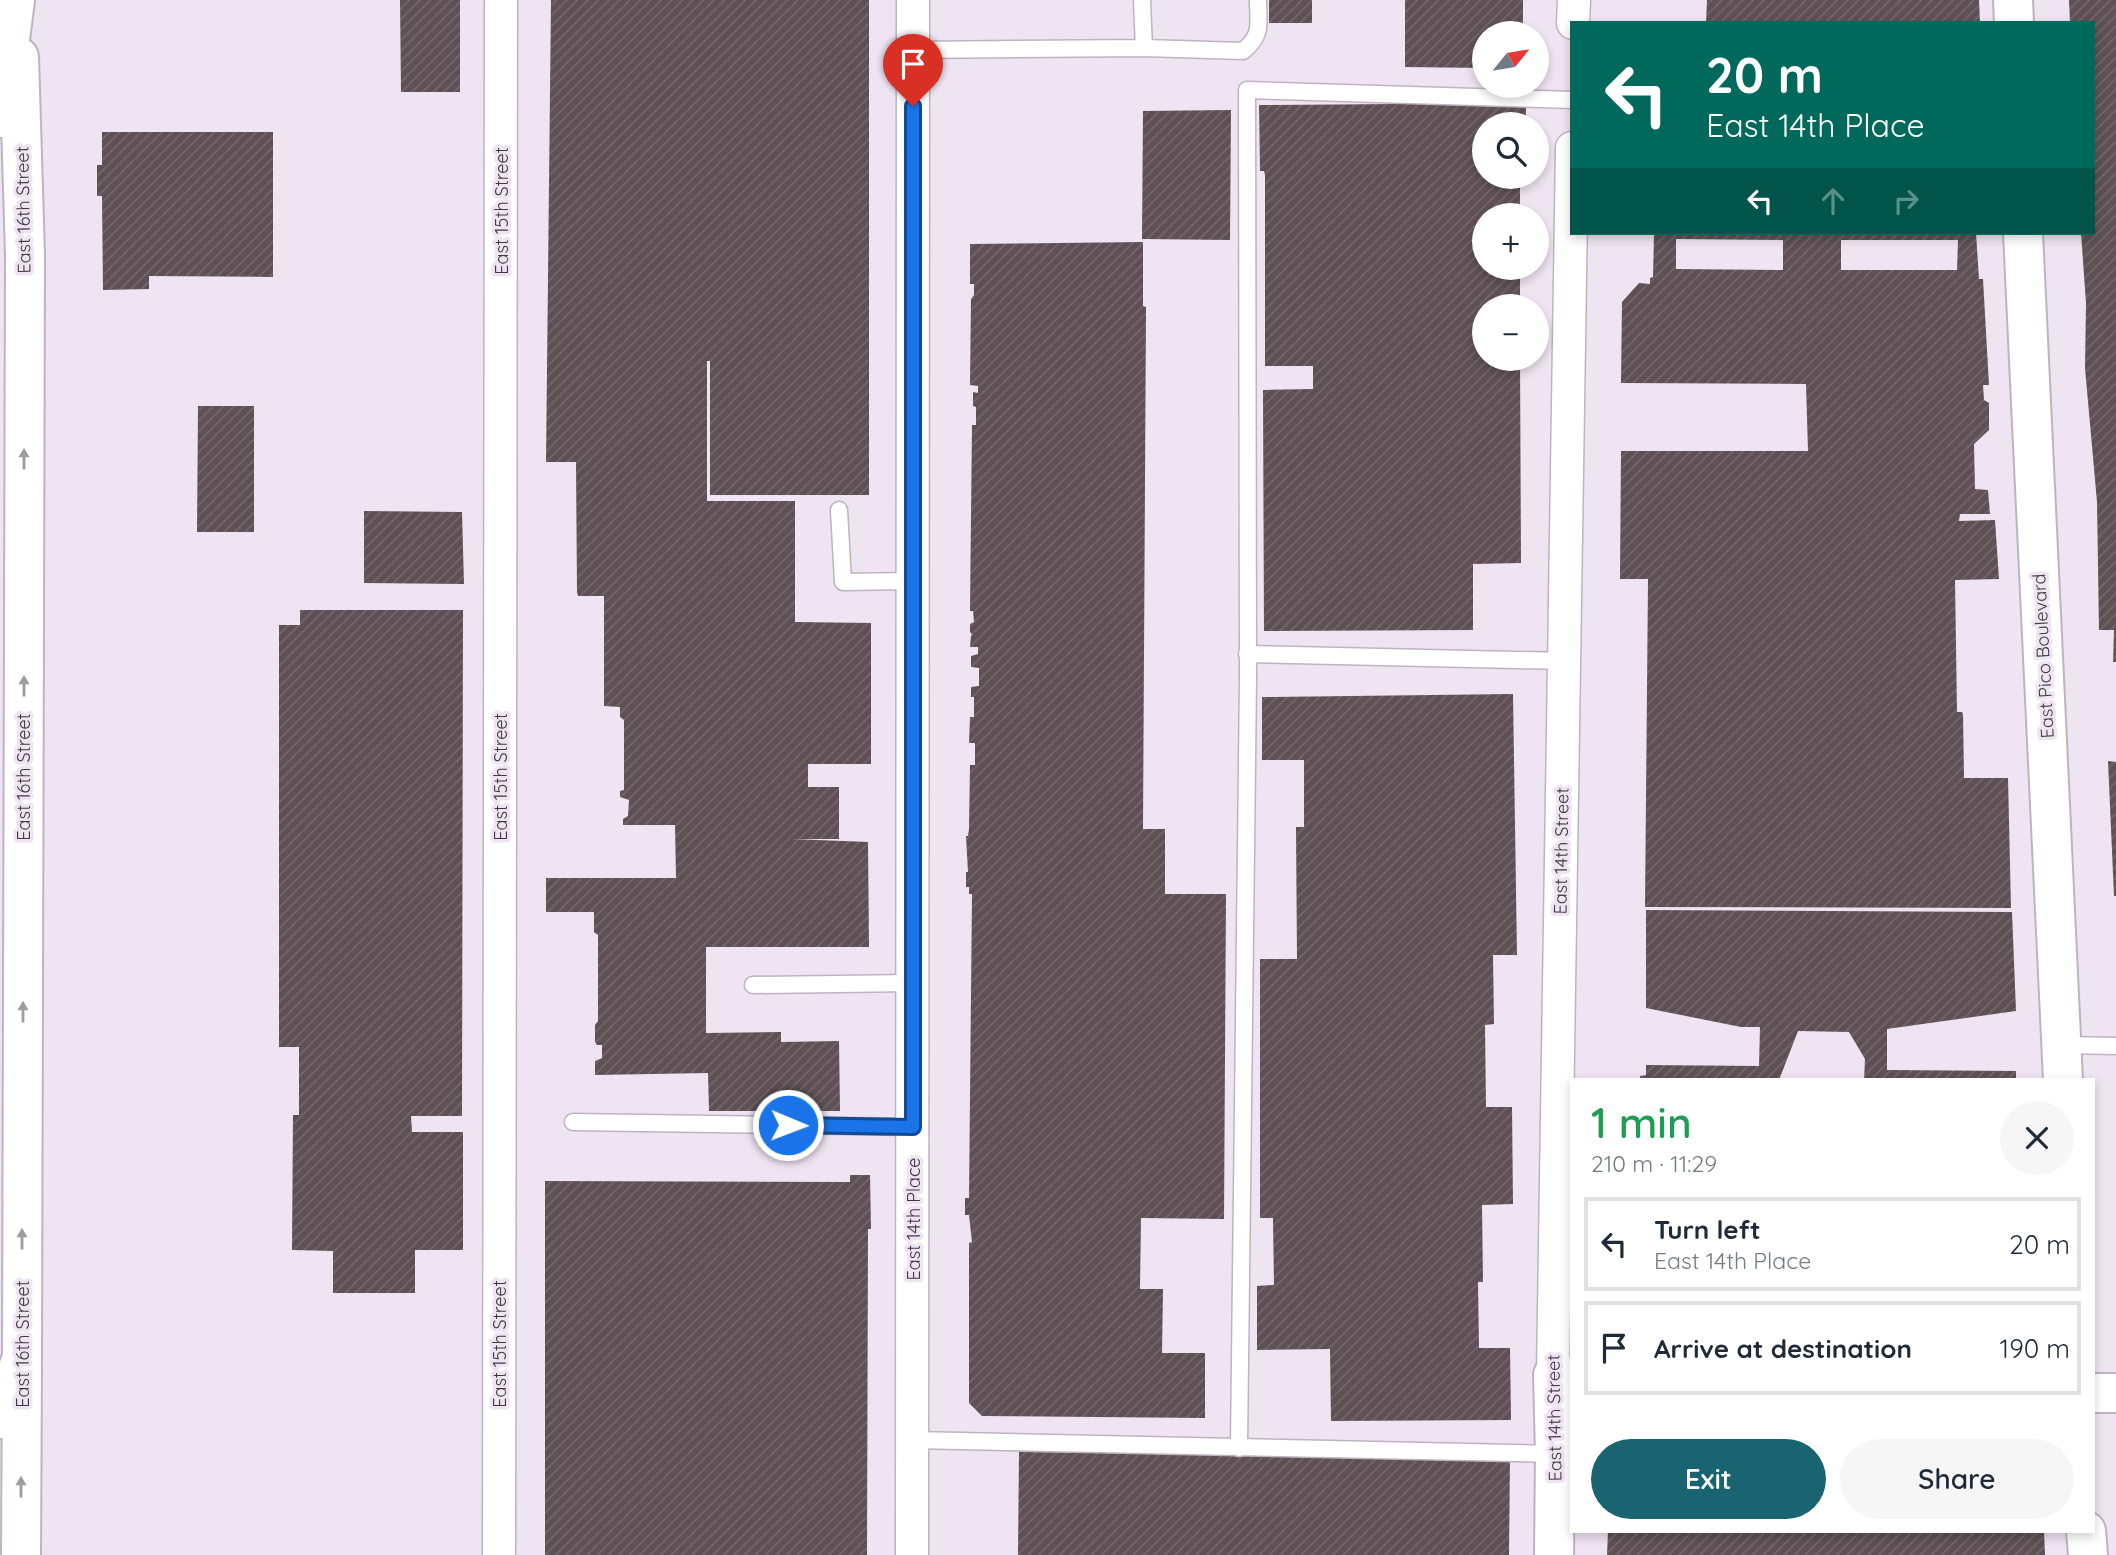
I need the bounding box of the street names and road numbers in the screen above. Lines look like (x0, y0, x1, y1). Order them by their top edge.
street label: East 16th Street (10, 146, 36, 274)
street label: East 15th Street (490, 147, 513, 275)
street label: East Pico Boulevard (2027, 573, 2059, 739)
street label: East 16th Street (12, 713, 35, 841)
street label: East 15th Street (489, 713, 512, 841)
street label: East 14th Street (1548, 787, 1574, 915)
street label: East 14th Place (902, 1158, 925, 1280)
street label: East 16th Street (11, 1280, 34, 1408)
street label: East 15th Street (488, 1280, 511, 1408)
street label: East 14th Street (1541, 1354, 1567, 1482)

